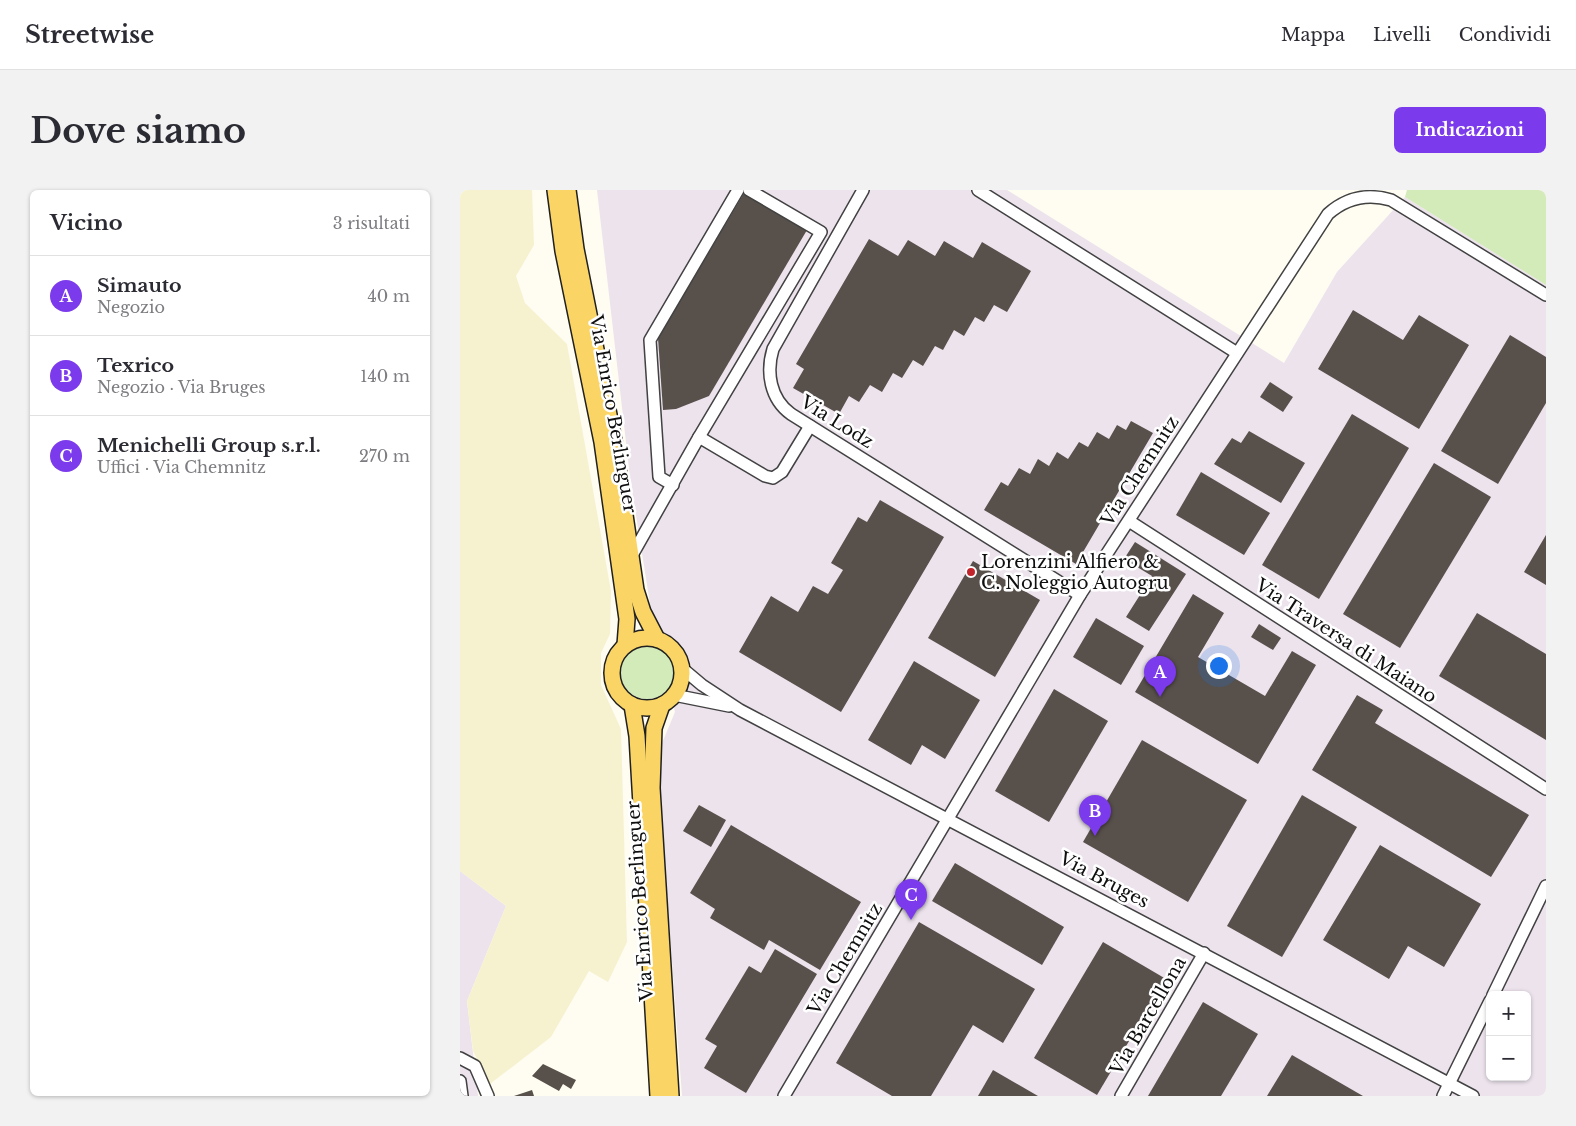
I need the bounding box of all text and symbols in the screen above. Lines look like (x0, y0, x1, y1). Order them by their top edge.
text: Streetwise (25, 20, 154, 49)
text: Mappa (1281, 24, 1345, 46)
text: Livelli (1373, 24, 1431, 46)
text: Condividi (1459, 24, 1551, 46)
button: Indicazioni (1394, 107, 1546, 153)
text: Dove siamo (30, 109, 246, 152)
text: Vicino (50, 210, 123, 236)
text: 3 risultati (333, 213, 410, 233)
text: Simauto (97, 274, 182, 297)
text: A (60, 286, 72, 306)
text: 40 m (367, 286, 410, 306)
text: Negozio (97, 297, 165, 317)
street label: Via Enrico Berlinguer (585, 312, 641, 515)
text: Texrico (97, 354, 174, 377)
text: B (60, 366, 72, 386)
text: 140 m (360, 366, 410, 386)
text: Negozio · Via Bruges (97, 377, 266, 397)
street label: Via Lodz (796, 390, 878, 453)
street label: Via Chemnitz (1096, 412, 1184, 531)
text: Menichelli Group s.r.l. (97, 434, 321, 457)
text: C (59, 446, 73, 466)
text: 270 m (359, 446, 410, 466)
text: Uffici · Via Chemnitz (97, 457, 266, 477)
place label: Lorenzini Alfiero & C. Noleggio Autogru (981, 551, 1169, 594)
marker: Lorenzini Alfiero & C. Noleggio Autogru (965, 566, 977, 578)
street label: Via Traversa di Maiano (1250, 574, 1441, 708)
your location (1206, 653, 1232, 679)
pin: A (1144, 656, 1176, 697)
pin: B (1079, 795, 1111, 836)
street label: Via Enrico Berlinguer (622, 800, 658, 1003)
street label: Via Bruges (1054, 847, 1153, 913)
pin: C (895, 879, 927, 920)
street label: Via Chemnitz (802, 899, 887, 1020)
street label: Via Barcellona (1105, 953, 1191, 1080)
map controls (1486, 991, 1531, 1081)
button: + (1486, 991, 1531, 1036)
button: − (1486, 1036, 1531, 1081)

